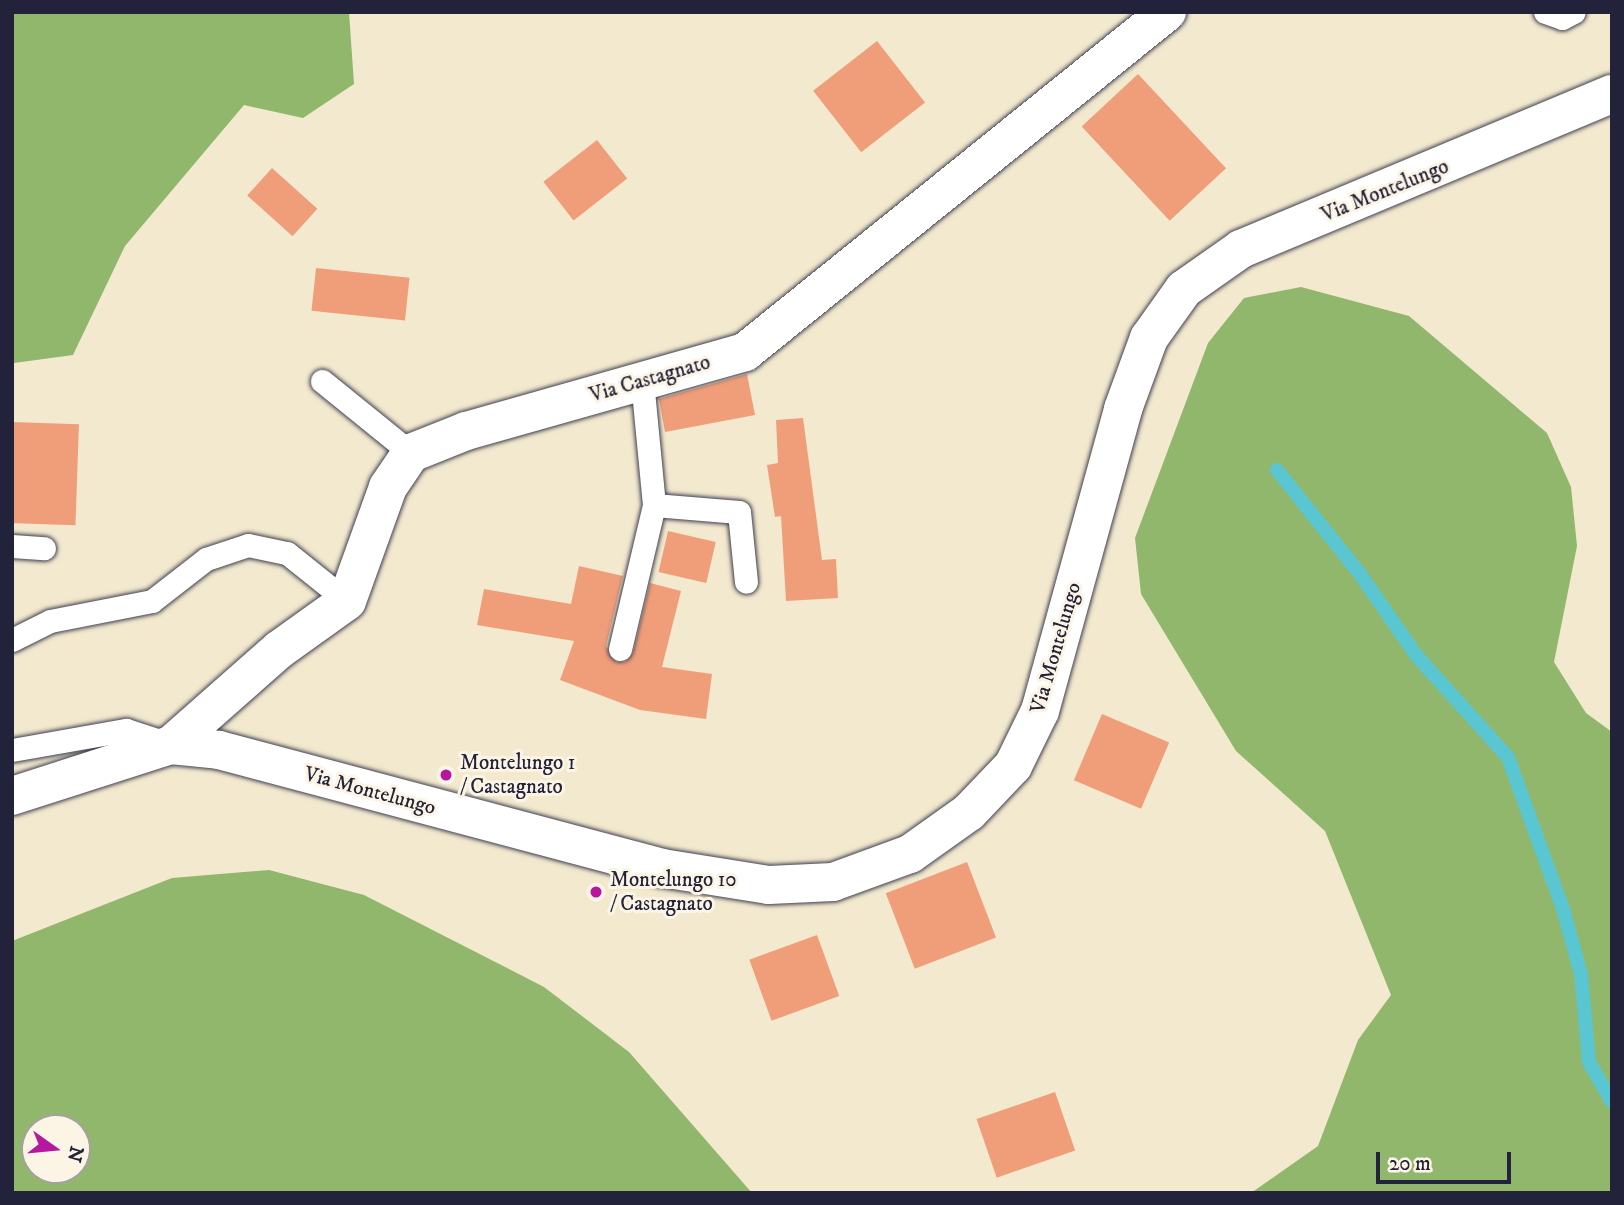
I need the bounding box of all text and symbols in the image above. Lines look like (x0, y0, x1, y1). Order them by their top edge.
street label: Via Montelungo (1318, 154, 1452, 228)
street label: Via Castagnato (587, 350, 713, 408)
street label: Via Montelungo (1025, 580, 1087, 716)
place label: Montelungo 1 / Castagnato (460, 750, 575, 800)
street label: Via Montelungo (301, 761, 439, 821)
marker: Montelungo 1 / Castagnato (438, 767, 454, 783)
place label: Montelungo 10 / Castagnato (610, 867, 737, 917)
marker: Montelungo 10 / Castagnato (588, 884, 604, 900)
north arrow (21, 1114, 91, 1184)
scale bar (1379, 1138, 1514, 1182)
text: N (62, 1144, 88, 1165)
text: 20 m (1389, 1151, 1431, 1177)

